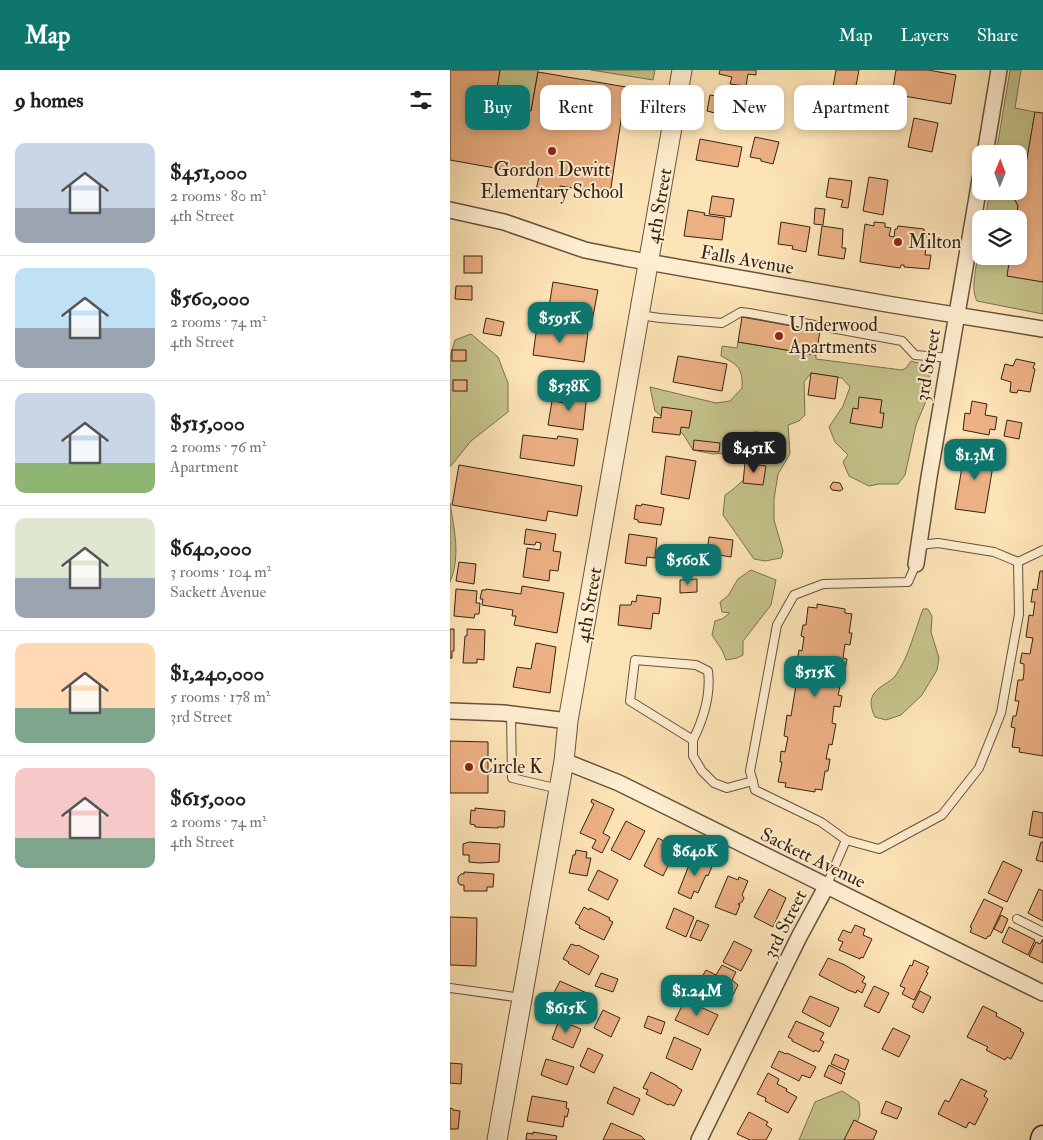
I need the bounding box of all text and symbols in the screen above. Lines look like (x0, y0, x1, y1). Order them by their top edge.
text: Map (25, 20, 70, 51)
text: Map (839, 24, 873, 47)
text: Layers (901, 24, 949, 47)
text: Share (977, 24, 1018, 47)
chip: Buy (465, 85, 530, 130)
chip: Rent (540, 85, 611, 130)
chip: Filters (621, 85, 704, 130)
chip: New (714, 85, 784, 130)
chip: Apartment (794, 85, 907, 130)
icon: filters (407, 86, 435, 114)
text: 9 homes (15, 87, 84, 114)
marker: Gordon Dewitt Elementary School (546, 145, 558, 157)
north arrow (972, 145, 1028, 200)
map controls (972, 145, 1027, 265)
place label: Gordon Dewitt Elementary School (480, 158, 624, 204)
text: $451,000 (170, 159, 247, 186)
icon: home (55, 163, 115, 223)
street label: 4th Street (641, 166, 677, 246)
text: 2 rooms · 80 m² (170, 186, 267, 206)
text: 4th Street (170, 206, 234, 226)
button: layers (972, 210, 1027, 265)
place label: Milton (908, 230, 961, 254)
marker: Milton (892, 236, 904, 248)
street label: Falls Avenue (698, 240, 796, 280)
text: $560,000 (170, 285, 250, 312)
icon: home (55, 288, 115, 348)
pin: $595K (525, 302, 595, 344)
text: $595K (539, 308, 581, 328)
text: 2 rooms · 74 m² (170, 312, 266, 332)
place label: Underwood Apartments (788, 313, 878, 360)
street label: 3rd Street (910, 327, 946, 403)
marker: Underwood Apartments (773, 330, 785, 342)
text: 4th Street (170, 332, 234, 352)
pin: $538K (534, 370, 604, 412)
text: $538K (549, 376, 589, 396)
text: $515,000 (170, 410, 245, 437)
icon: home (55, 413, 115, 473)
pin: $451K (719, 432, 789, 474)
text: 2 rooms · 76 m² (170, 437, 266, 457)
text: $451K (733, 438, 775, 458)
pin: $1.3M (940, 438, 1010, 481)
text: $1.3M (955, 445, 995, 465)
text: Apartment (170, 457, 238, 477)
text: $640,000 (170, 535, 252, 562)
icon: home (55, 538, 115, 598)
pin: $560K (653, 544, 723, 586)
text: $560K (666, 550, 710, 570)
text: 3 rooms · 104 m² (170, 562, 271, 582)
street label: 4th Street (571, 565, 607, 645)
text: Sackett Avenue (170, 582, 266, 602)
pin: $515K (780, 656, 850, 698)
text: $1,240,000 (170, 660, 264, 687)
text: $515K (795, 662, 835, 682)
icon: home (55, 663, 115, 723)
text: 5 rooms · 178 m² (170, 687, 270, 707)
text: 3rd Street (170, 707, 232, 727)
place label: Circle K (479, 755, 543, 779)
marker: Circle K (463, 761, 475, 773)
text: $615,000 (170, 785, 246, 812)
icon: home (55, 788, 115, 848)
text: 2 rooms · 74 m² (170, 812, 266, 832)
street label: Sackett Avenue (756, 822, 870, 894)
text: 4th Street (170, 832, 234, 852)
pin: $640K (660, 834, 730, 877)
text: $640K (672, 841, 718, 861)
street label: 3rd Street (758, 886, 812, 962)
pin: $1.24M (656, 974, 738, 1017)
text: $1.24M (672, 981, 722, 1001)
pin: $615K (531, 992, 601, 1034)
text: $615K (546, 998, 586, 1018)

